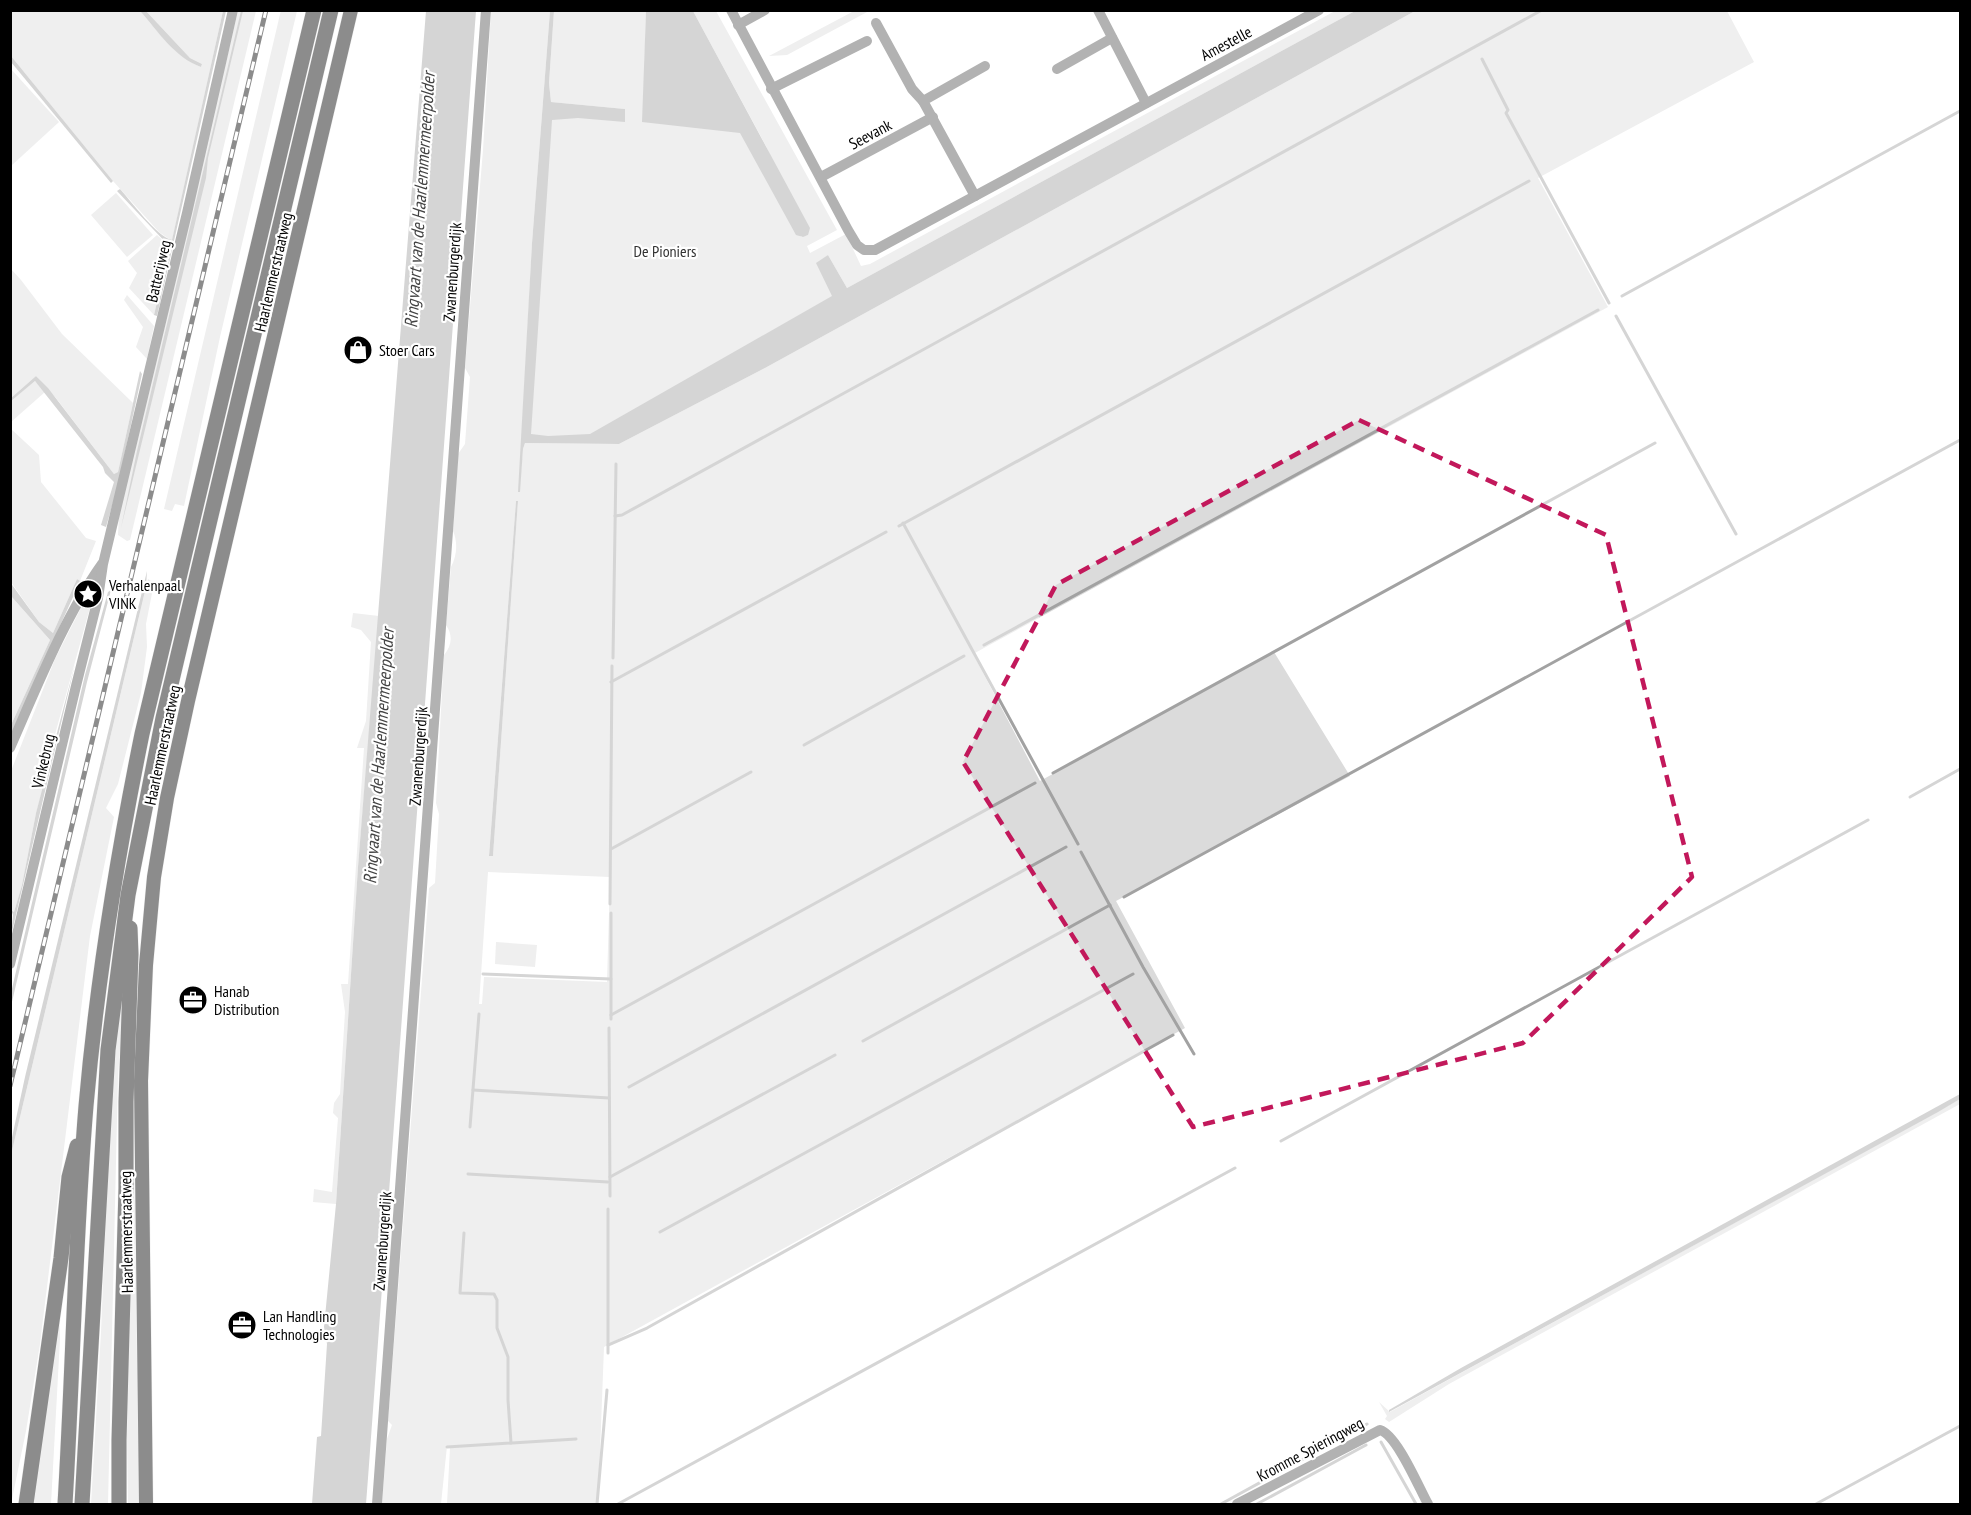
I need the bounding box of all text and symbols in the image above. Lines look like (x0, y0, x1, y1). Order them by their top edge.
street label: Amestelle (1197, 21, 1255, 65)
water label: Ringvaart van de Haarlemmermeerpolder (399, 68, 440, 329)
street label: Seevank (845, 114, 895, 154)
street label: Haarlemmerstraatweg (250, 210, 296, 334)
street label: Zwanenburgerdijk (439, 221, 465, 322)
street label: Batterijweg (141, 238, 175, 304)
park label: De Pioniers (634, 241, 696, 261)
shop icon: Stoer Cars (342, 334, 374, 366)
place label: Stoer Cars (379, 340, 435, 360)
place label: Verhalenpaal VINK (108, 575, 181, 613)
place icon: Verhalenpaal VINK (72, 578, 104, 610)
water label: Ringvaart van de Haarlemmermeerpolder (358, 624, 399, 885)
street label: Haarlemmerstraatweg (140, 683, 184, 807)
street label: Zwanenburgerdijk (405, 705, 431, 806)
street label: Vinkebrug (27, 732, 59, 791)
place label: Hanab Distribution (214, 981, 279, 1019)
office icon: Hanab Distribution (177, 984, 209, 1016)
street label: Haarlemmerstraatweg (115, 1171, 137, 1293)
street label: Zwanenburgerdijk (369, 1190, 395, 1291)
place label: Lan Handling Technologies (263, 1306, 336, 1344)
office icon: Lan Handling Technologies (226, 1309, 258, 1341)
street label: Kromme Spieringweg (1253, 1412, 1367, 1486)

